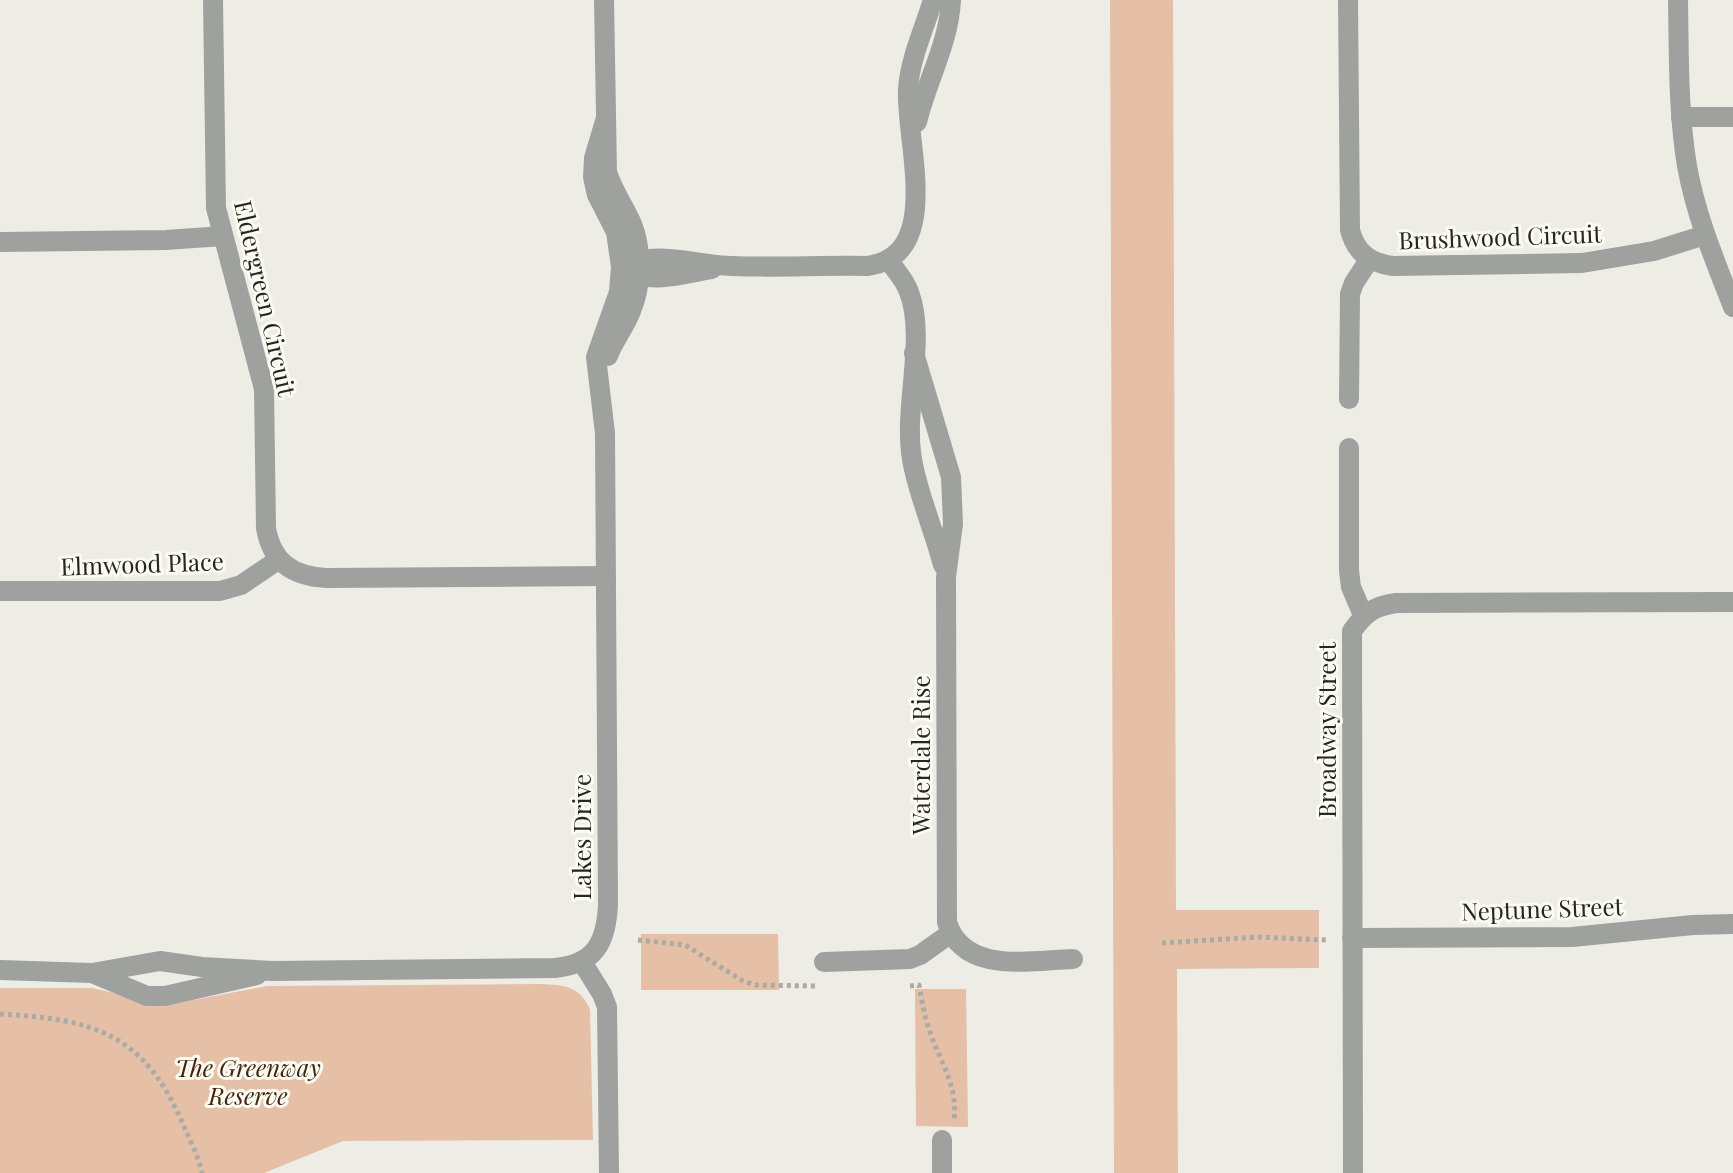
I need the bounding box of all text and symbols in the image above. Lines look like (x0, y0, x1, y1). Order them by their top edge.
street label: Eldergreen Circuit (228, 197, 304, 400)
street label: Brushwood Circuit (1398, 216, 1603, 256)
street label: Elmwood Place (60, 544, 224, 582)
street label: Broadway Street (1310, 641, 1342, 818)
street label: Waterdale Rise (904, 675, 936, 836)
street label: Lakes Drive (565, 774, 597, 900)
street label: Neptune Street (1461, 889, 1624, 927)
park label: The Greenway Reserve (175, 1051, 321, 1111)

